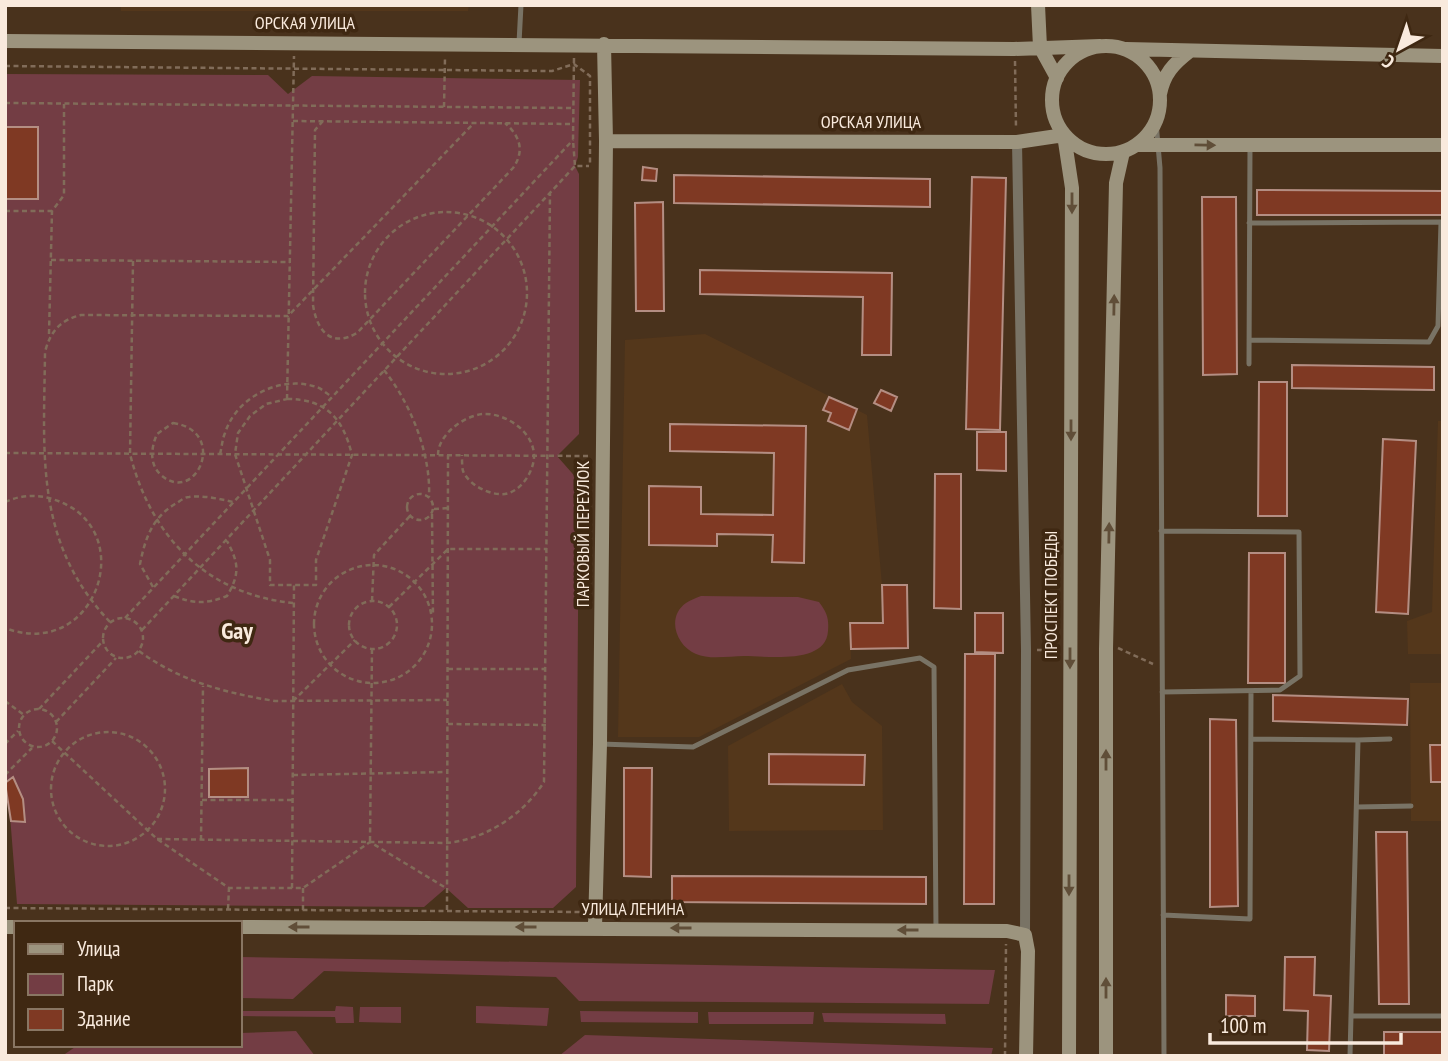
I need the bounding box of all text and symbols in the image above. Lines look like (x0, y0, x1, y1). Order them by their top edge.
street label: ОРСКАЯ УЛИЦА (255, 11, 356, 34)
north arrow (1364, 14, 1434, 84)
text: С (1377, 50, 1399, 74)
street label: ОРСКАЯ УЛИЦА (821, 110, 922, 133)
one-way arrow (1194, 139, 1216, 151)
one-way arrow (1066, 192, 1078, 214)
one-way arrow (1108, 294, 1119, 316)
one-way arrow (1065, 419, 1077, 441)
street label: ПАРКОВЫЙ ПЕРЕУЛОК (571, 461, 594, 607)
one-way arrow (1103, 521, 1115, 543)
street label: ПРОСПЕКТ ПОБЕДЫ (1039, 531, 1062, 659)
district label: Gay (221, 615, 253, 646)
one-way arrow (1064, 647, 1076, 669)
one-way arrow (1100, 749, 1112, 771)
one-way arrow (1063, 874, 1075, 896)
street label: УЛИЦА ЛЕНИНА (582, 897, 685, 920)
legend (14, 921, 242, 1047)
one-way arrow (288, 921, 310, 933)
one-way arrow (515, 921, 537, 933)
one-way arrow (670, 922, 692, 934)
one-way arrow (897, 924, 919, 936)
text: Улица (77, 935, 120, 962)
text: Парк (77, 970, 114, 997)
one-way arrow (1100, 976, 1112, 998)
scale bar (1210, 1002, 1401, 1046)
text: Здание (77, 1005, 131, 1032)
text: 100 m (1220, 1012, 1266, 1039)

